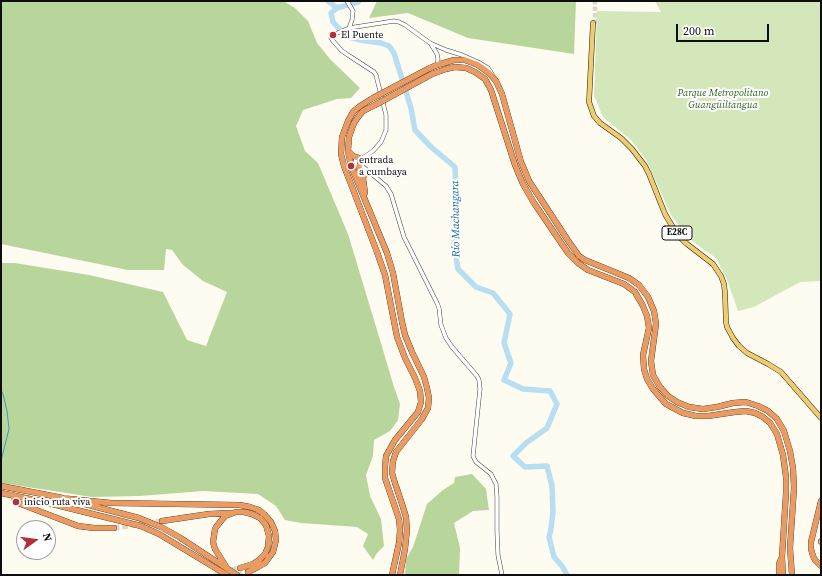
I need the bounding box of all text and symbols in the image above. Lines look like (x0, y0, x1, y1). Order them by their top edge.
scale bar (678, 16, 771, 42)
text: 200 m (683, 23, 715, 39)
place label: El Puente (341, 29, 383, 41)
marker: El Puente (328, 30, 338, 40)
park label: Parque Metropolitano Guangüiltangua (678, 87, 768, 110)
place label: entrada a cumbaya (359, 154, 407, 178)
marker: entrada a cumbaya (346, 161, 356, 171)
water label: Río Machangara (449, 181, 463, 257)
road number: E28C (662, 226, 692, 240)
place label: inicio ruta viva (24, 496, 90, 508)
marker: inicio ruta viva (11, 497, 21, 507)
north arrow (16, 520, 56, 560)
text: N (39, 532, 55, 543)

